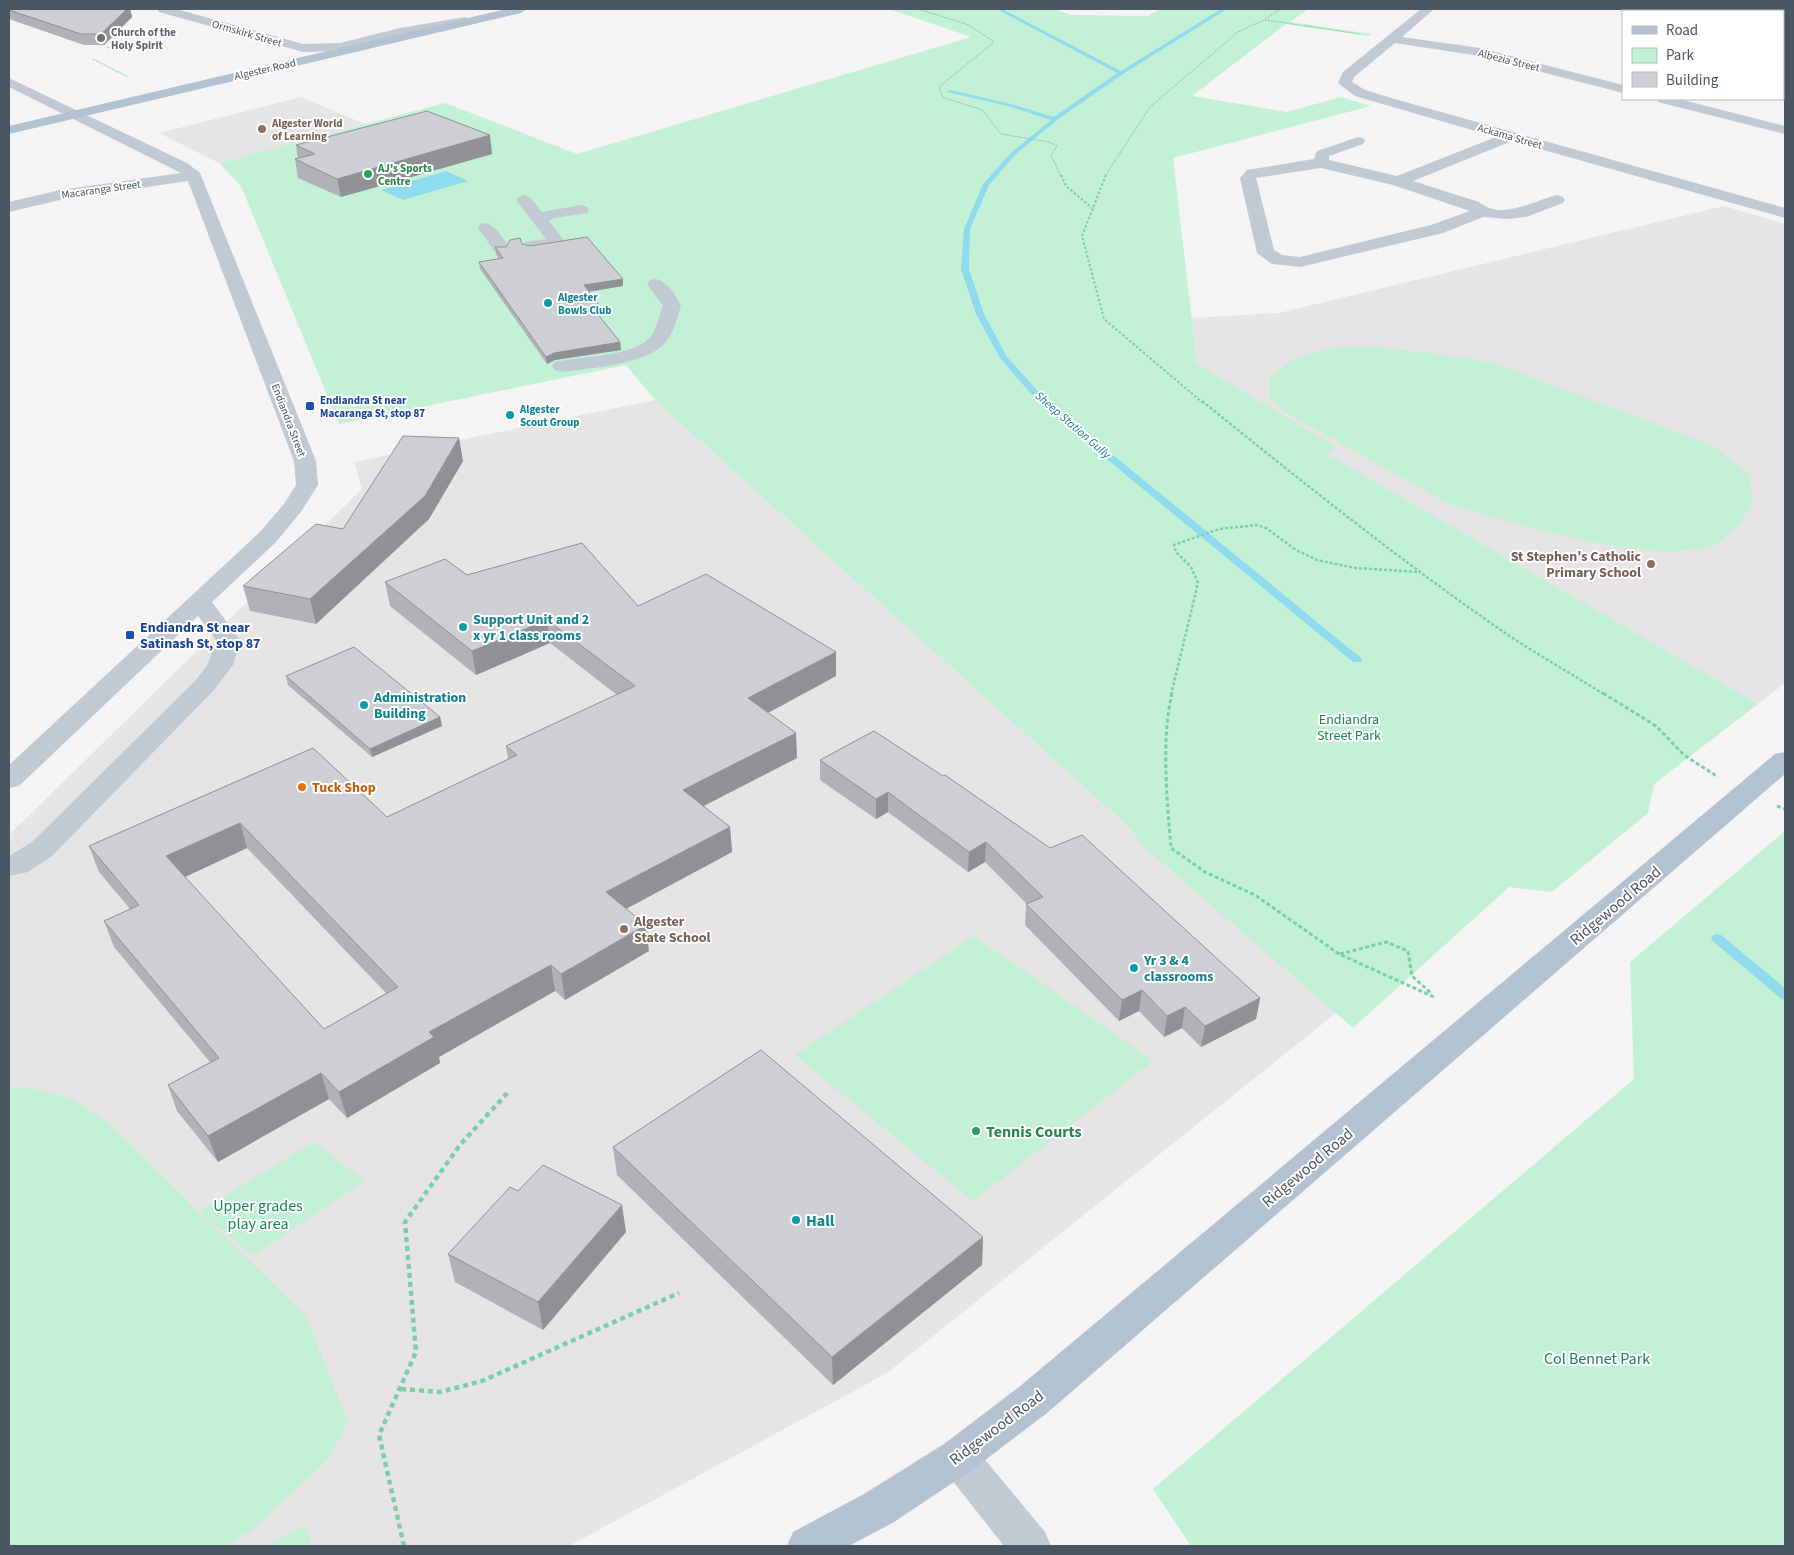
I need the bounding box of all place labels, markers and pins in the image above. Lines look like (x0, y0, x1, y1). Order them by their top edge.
place label: Church of the Holy Spirit (111, 25, 176, 53)
marker: Church of the Holy Spirit (95, 32, 107, 44)
place label: Algester World of Learning (271, 116, 343, 144)
marker: Algester World of Learning (256, 123, 268, 135)
place label: AJ's Sports Centre (377, 161, 432, 189)
marker: AJ's Sports Centre (362, 168, 374, 180)
place label: Algester Bowls Club (557, 290, 612, 318)
marker: Algester Bowls Club (542, 297, 554, 309)
place label: Endiandra St near Macaranga St, stop 87 (320, 393, 425, 421)
marker: Endiandra St near Macaranga St, stop 87 (304, 400, 316, 412)
place label: Algester Scout Group (519, 402, 580, 430)
marker: Algester Scout Group (504, 409, 516, 421)
place label: St Stephen's Catholic Primary School (1511, 547, 1641, 583)
marker: St Stephen's Catholic Primary School (1645, 558, 1657, 570)
place label: Support Unit and 2 x yr 1 class rooms (473, 610, 589, 646)
place label: Endiandra St near Satinash St, stop 87 (140, 618, 261, 654)
marker: Support Unit and 2 x yr 1 class rooms (457, 621, 469, 633)
marker: Endiandra St near Satinash St, stop 87 (124, 629, 136, 641)
place label: Administration Building (373, 688, 466, 724)
marker: Administration Building (358, 699, 370, 711)
place label: Tuck Shop (312, 778, 376, 798)
marker: Tuck Shop (296, 781, 308, 793)
place label: Algester State School (633, 912, 711, 948)
marker: Algester State School (618, 923, 630, 935)
place label: Yr 3 & 4 classrooms (1143, 951, 1214, 987)
marker: Yr 3 & 4 classrooms (1128, 962, 1140, 974)
place label: Tennis Courts (986, 1121, 1082, 1143)
marker: Tennis Courts (970, 1125, 982, 1137)
place label: Hall (806, 1210, 835, 1232)
marker: Hall (790, 1214, 802, 1226)

